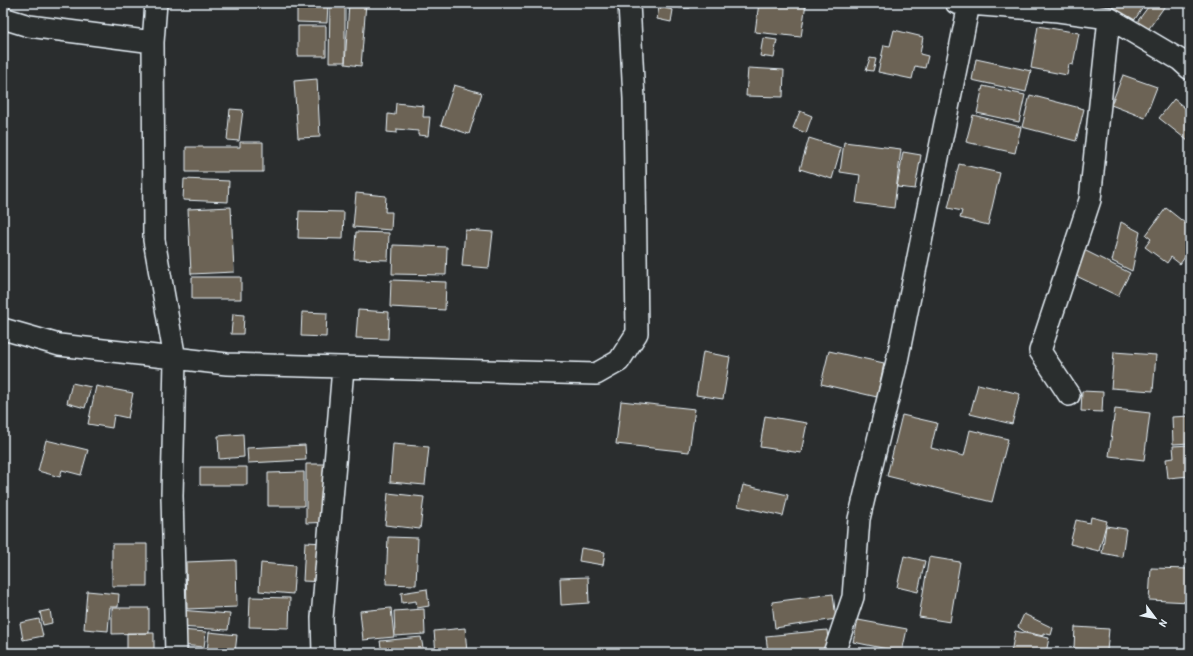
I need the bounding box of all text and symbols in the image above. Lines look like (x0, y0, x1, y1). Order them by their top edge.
north arrow (1135, 598, 1175, 638)
text: N (1156, 617, 1171, 630)

